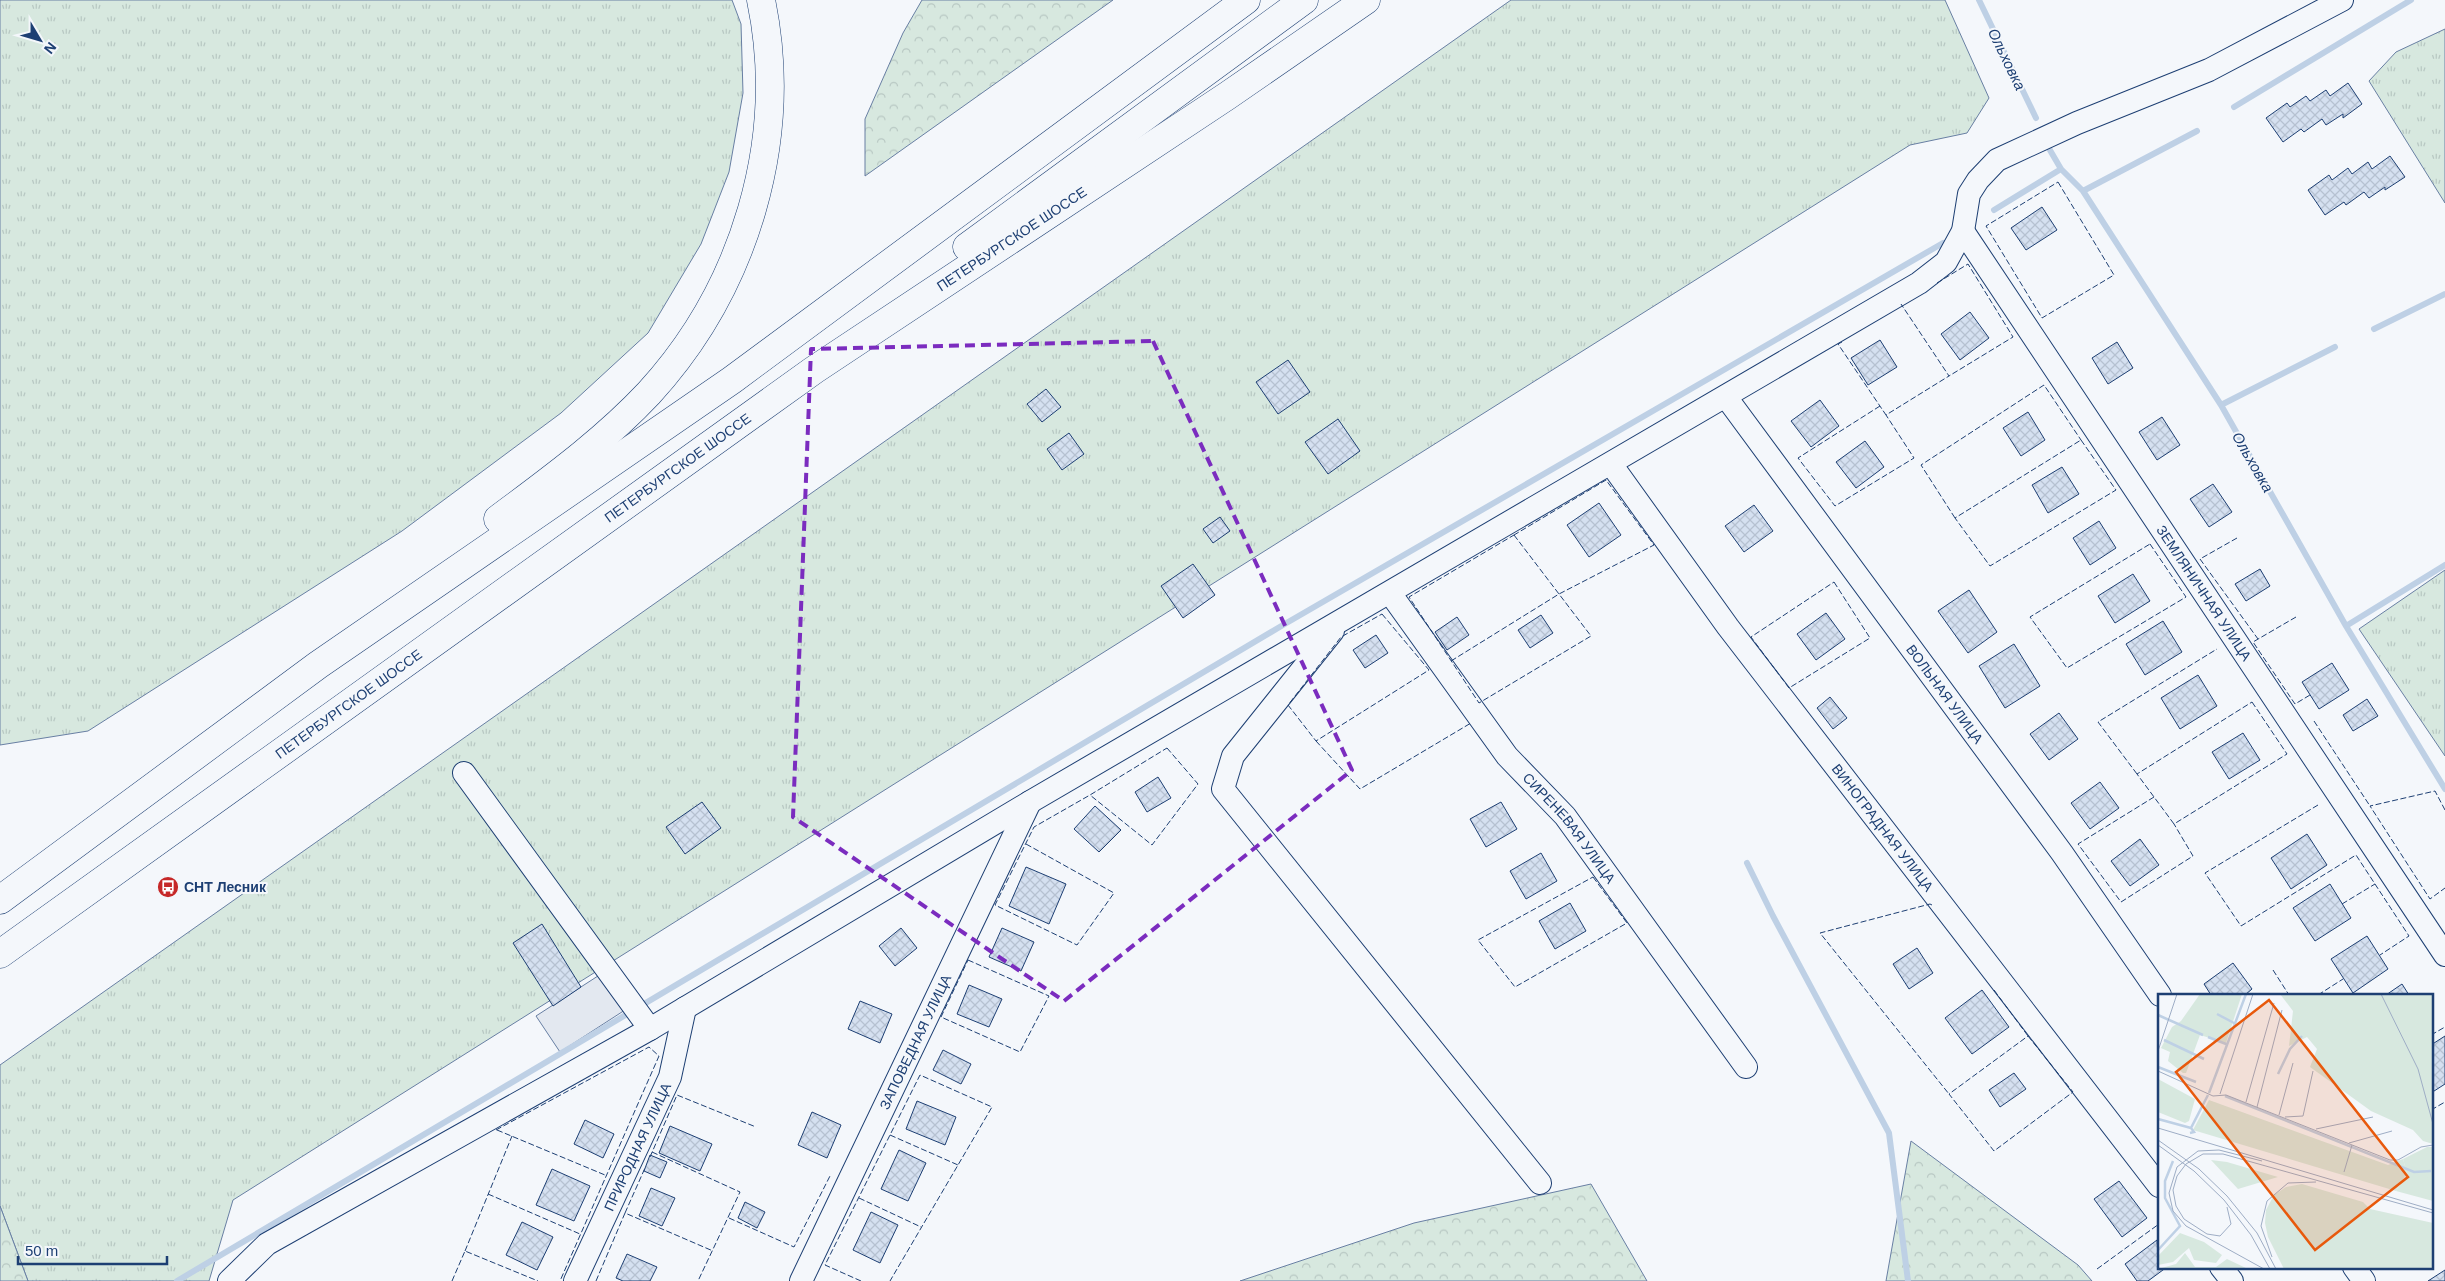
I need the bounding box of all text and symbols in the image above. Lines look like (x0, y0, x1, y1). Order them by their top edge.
north arrow (15, 15, 65, 65)
water label: Ольховка (1985, 25, 2029, 93)
text: N (41, 39, 60, 57)
street label: ПЕТЕРБУРГСКОЕ ШОССЕ (934, 183, 1090, 294)
street label: ПЕТЕРБУРГСКОЕ ШОССЕ (601, 410, 754, 526)
water label: Ольховка (2229, 429, 2277, 495)
street label: ЗЕМЛЯНИЧНАЯ УЛИЦА (2153, 522, 2255, 664)
street label: ВОЛЬНАЯ УЛИЦА (1903, 641, 1987, 747)
street label: ПЕТЕРБУРГСКОЕ ШОССЕ (272, 646, 425, 762)
street label: ВИНОГРАДНАЯ УЛИЦА (1829, 761, 1937, 895)
street label: СИРЕНЕВАЯ УЛИЦА (1520, 769, 1619, 887)
bus stop icon: СНТ Лесник (156, 875, 180, 899)
place label: СНТ Лесник (184, 879, 267, 895)
street label: ЗАПОВЕДНАЯ УЛИЦА (876, 971, 955, 1112)
inset map (2158, 994, 2432, 1268)
street label: ПРИРОДНАЯ УЛИЦА (601, 1080, 674, 1213)
scale bar (18, 1234, 166, 1266)
text: 50 m (25, 1242, 58, 1259)

